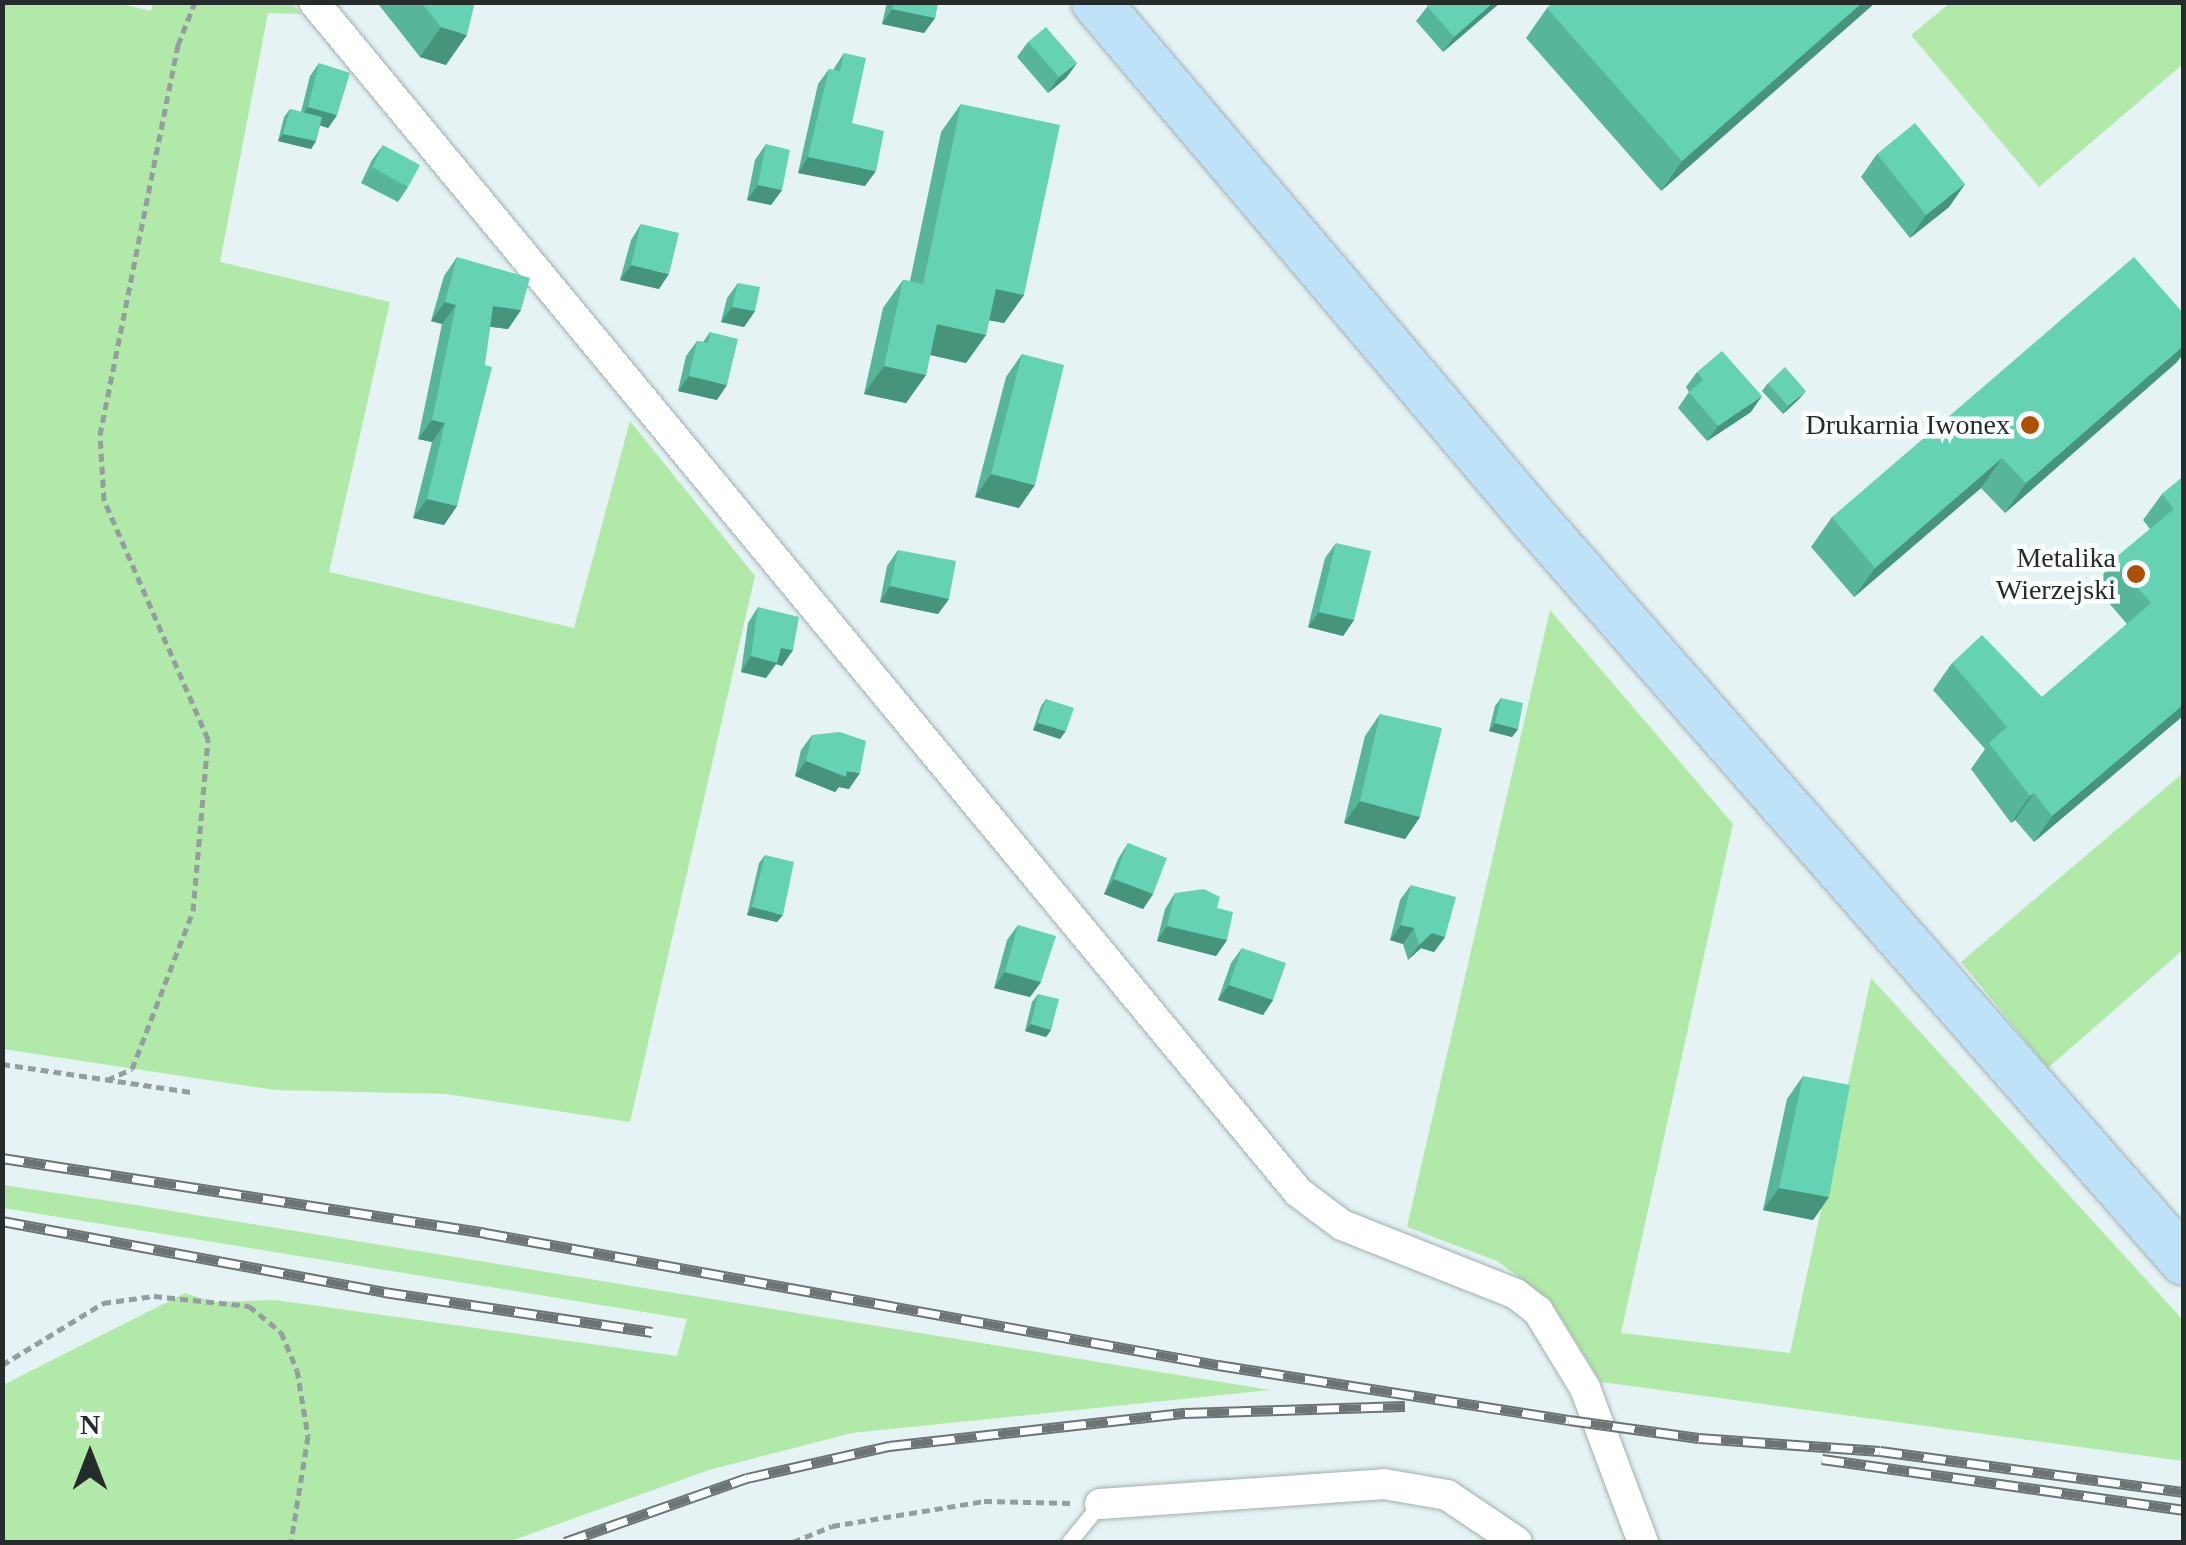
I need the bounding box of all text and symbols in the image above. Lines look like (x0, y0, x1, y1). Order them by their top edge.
place label: Drukarnia Iwonex (1806, 408, 2010, 442)
marker: Drukarnia Iwonex (2019, 414, 2041, 436)
place label: Metalika Wierzejski (1996, 541, 2116, 607)
marker: Metalika Wierzejski (2125, 563, 2147, 585)
north arrow (40, 1405, 140, 1505)
text: N (80, 1409, 100, 1440)

